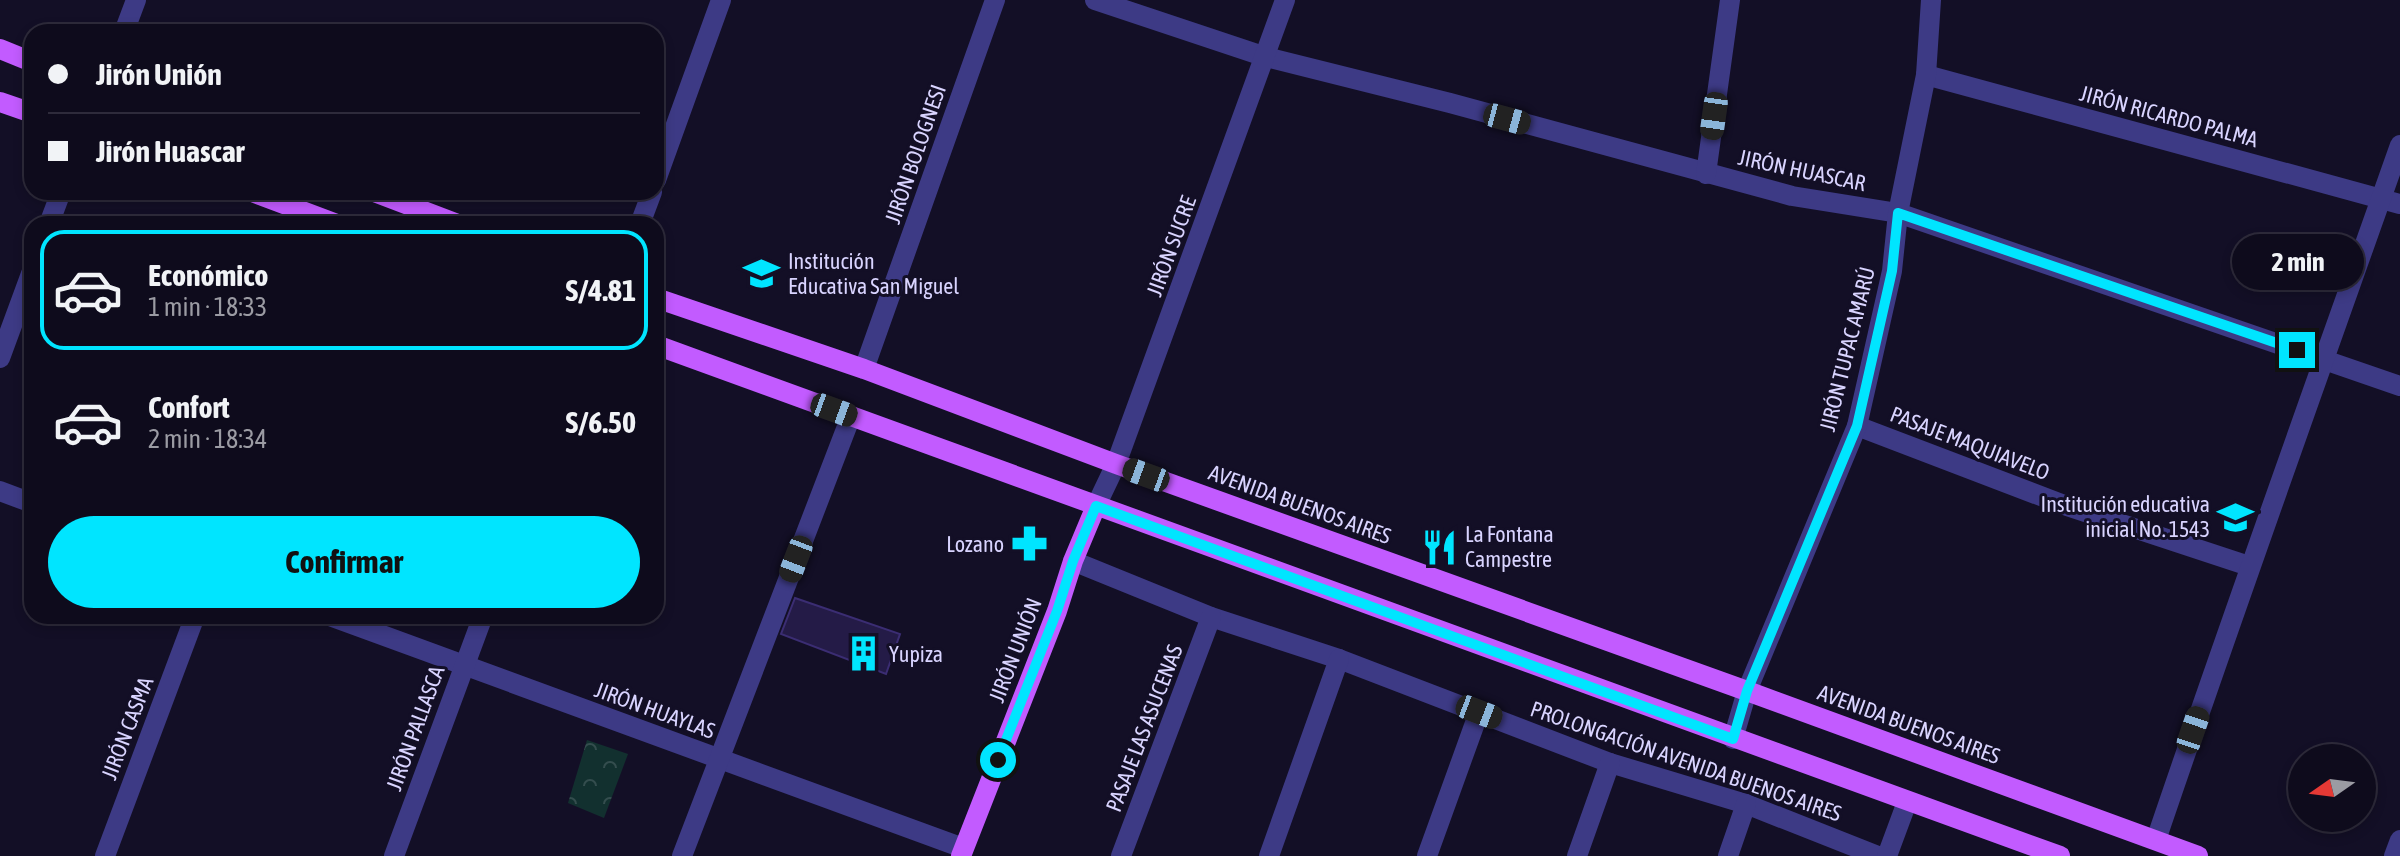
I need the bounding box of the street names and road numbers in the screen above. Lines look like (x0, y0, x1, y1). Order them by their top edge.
street label: JIRÓN RICARDO PALMA (2077, 80, 2261, 152)
street label: JIRÓN BOLOGNESI (879, 81, 951, 227)
street label: JIRÓN HUASCAR (1736, 144, 1868, 196)
street label: JIRÓN SUCRE (1141, 192, 1201, 300)
street label: JIRÓN TUPAC AMARÚ (1814, 264, 1880, 434)
street label: PASAJE MAQUIAVELO (1887, 401, 2053, 485)
street label: AVENIDA BUENOS AIRES (1205, 459, 1395, 549)
street label: JIRÓN UNIÓN (983, 594, 1047, 706)
street label: PASAJE LAS ASUCENAS (1100, 641, 1188, 815)
street label: JIRÓN PALLASCA (380, 662, 450, 794)
street label: JIRÓN CASMA (96, 673, 159, 783)
street label: JIRÓN HUAYLAS (591, 676, 719, 744)
street label: AVENIDA BUENOS AIRES (1814, 679, 2004, 769)
street label: PROLONGACIÓN AVENIDA BUENOS AIRES (1527, 695, 1845, 827)

